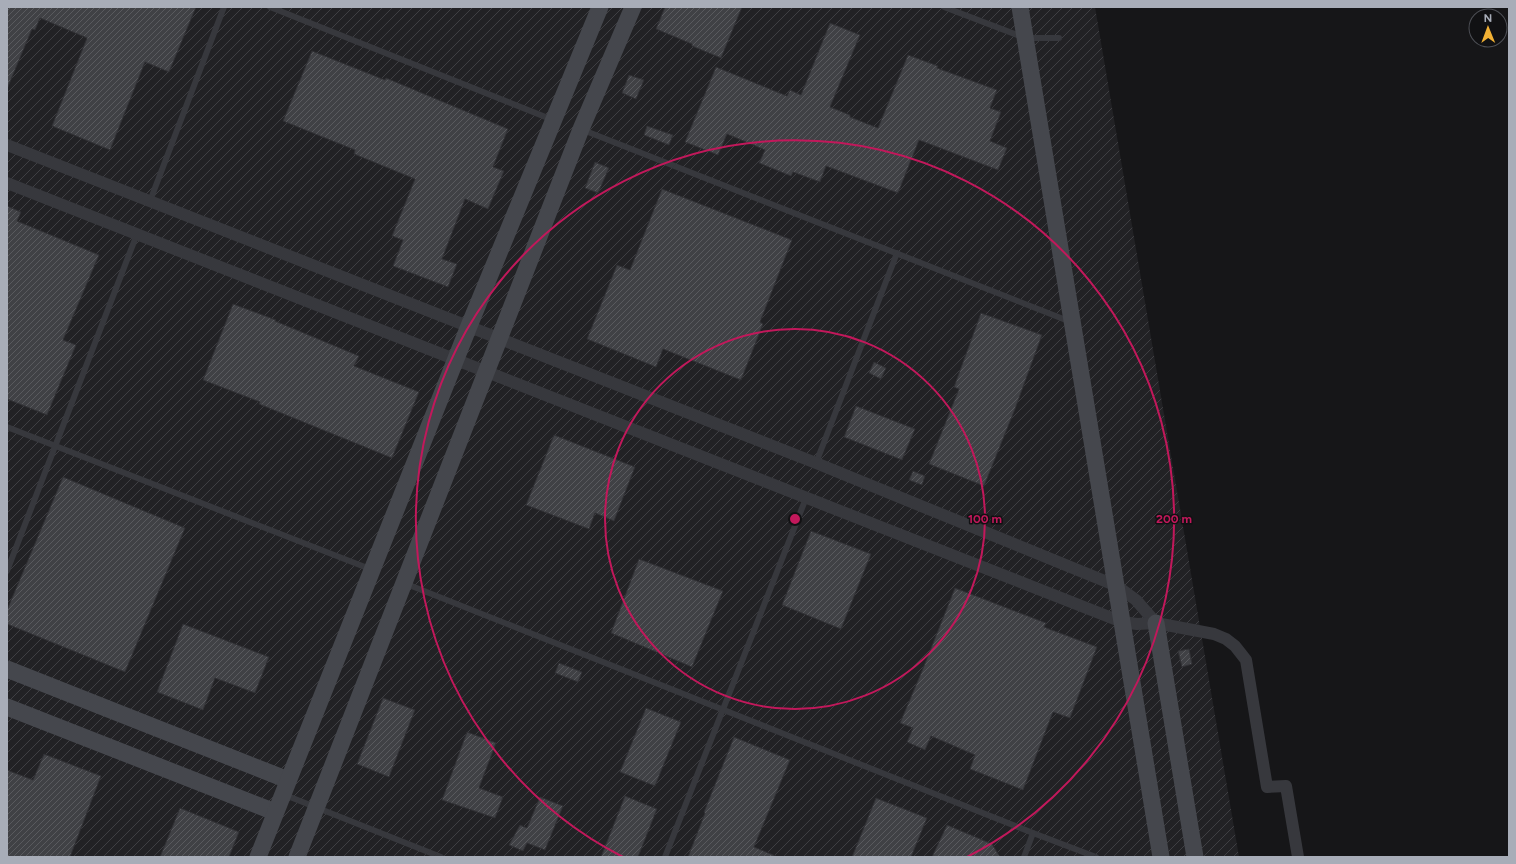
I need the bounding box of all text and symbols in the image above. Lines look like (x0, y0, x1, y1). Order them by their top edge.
north arrow (1468, 8, 1508, 48)
text: N (1483, 12, 1492, 25)
centre of rings (788, 512, 802, 526)
text: 100 m (968, 512, 1002, 526)
text: 200 m (1156, 512, 1192, 526)

